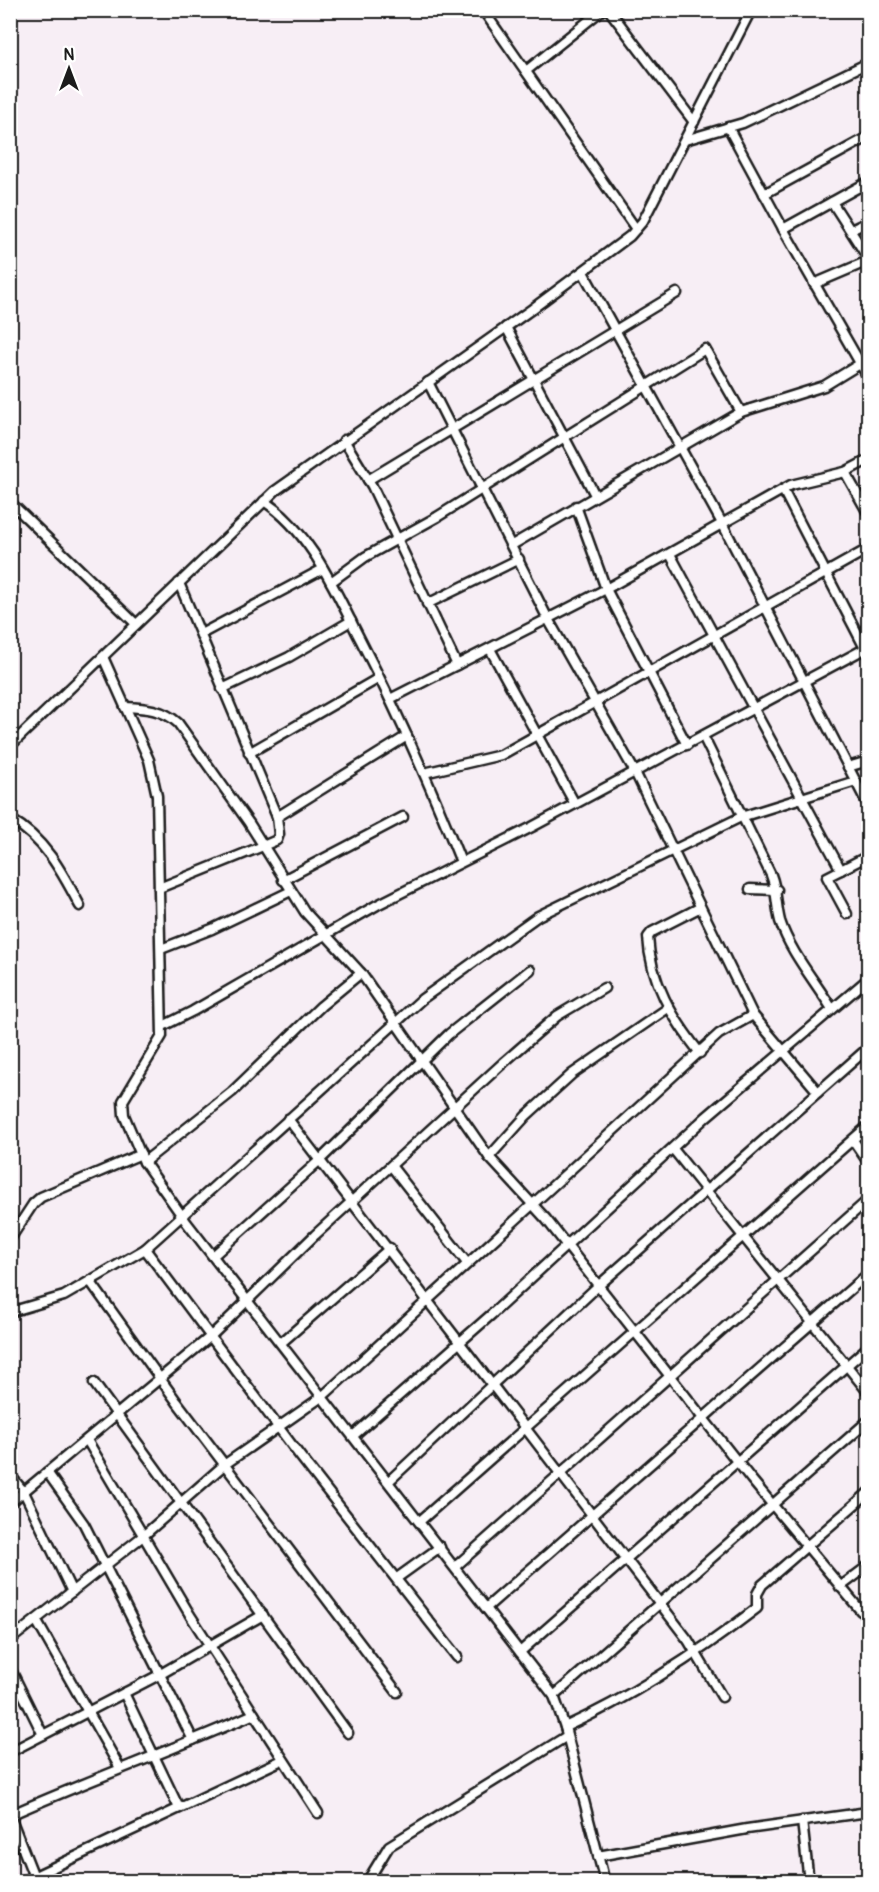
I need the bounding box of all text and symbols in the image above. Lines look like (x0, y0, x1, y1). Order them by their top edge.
north arrow (39, 39, 99, 99)
text: N (64, 45, 75, 65)

